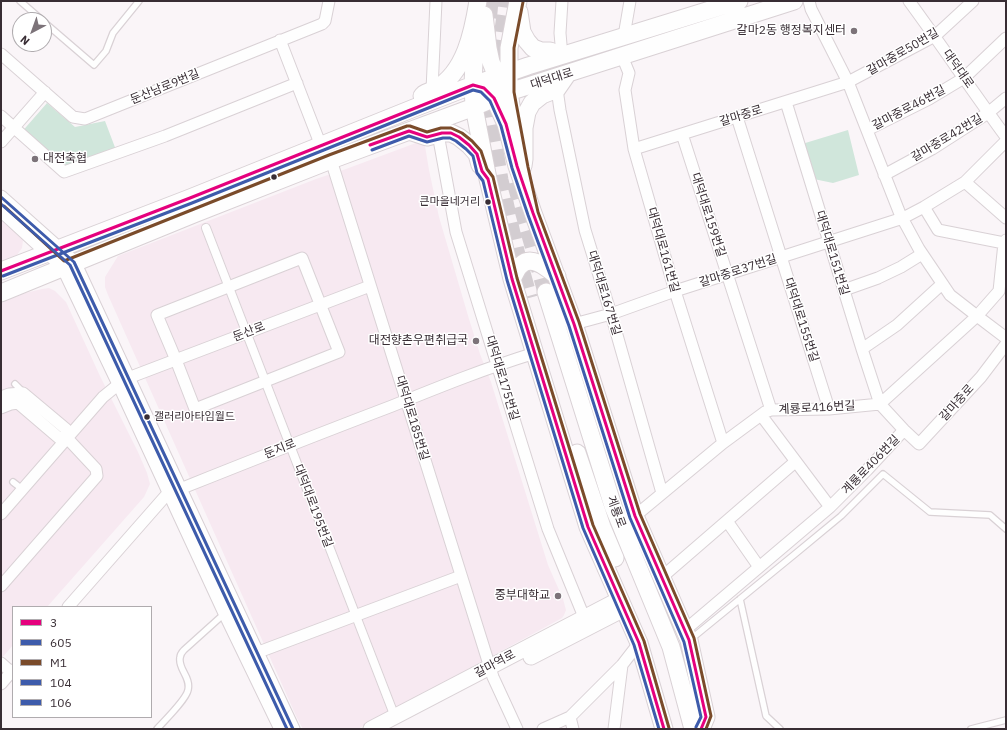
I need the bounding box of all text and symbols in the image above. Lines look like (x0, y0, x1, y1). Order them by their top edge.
north arrow (12, 12, 52, 52)
place label: 갈마2동 행정복지센터 (737, 24, 846, 38)
marker: 갈마2동 행정복지센터 (849, 26, 859, 36)
street label: 갈마중로50번길 (864, 26, 942, 78)
text: N (17, 32, 32, 48)
street label: 대덕대로 (939, 47, 977, 91)
street label: 대덕대로 (529, 65, 575, 93)
street label: 둔산남로9번길 (128, 67, 202, 107)
street label: 갈마중로46번길 (870, 83, 948, 133)
street label: 갈마중로 (718, 103, 764, 129)
street label: 갈마중로42번길 (909, 111, 985, 165)
place label: 대전축협 (43, 152, 87, 166)
marker: 대전축협 (30, 154, 40, 164)
street label: 대덕대로159번길 (688, 171, 728, 259)
unlabelled marker (269, 172, 279, 182)
place label: 큰마을네거리 (419, 195, 480, 209)
marker: 큰마을네거리 (483, 197, 493, 207)
street label: 대덕대로161번길 (644, 206, 682, 294)
street label: 대덕대로151번길 (812, 209, 852, 297)
street label: 대덕대로167번길 (584, 249, 624, 337)
street label: 갈마중로37번길 (697, 252, 779, 290)
street label: 대덕대로155번길 (781, 276, 821, 364)
street label: 둔산로 (231, 319, 267, 345)
place label: 대전향촌우편취급국 (369, 334, 468, 348)
street label: 대덕대로175번길 (482, 334, 522, 422)
marker: 대전향촌우편취급국 (471, 336, 481, 346)
street label: 대덕대로185번길 (392, 374, 432, 462)
street label: 갈마중로 (937, 382, 977, 424)
street label: 계룡로416번길 (778, 399, 856, 417)
place label: 갤러리아타임월드 (154, 410, 235, 424)
marker: 갤러리아타임월드 (142, 412, 152, 422)
street label: 계룡로406번길 (839, 432, 903, 498)
street label: 둔지로 (262, 436, 298, 462)
street label: 대덕대로195번길 (291, 462, 335, 550)
street label: 계룡로 (604, 494, 628, 530)
place label: 중부대학교 (495, 589, 550, 603)
marker: 중부대학교 (553, 591, 563, 601)
legend (12, 606, 152, 718)
text: 3 (50, 615, 57, 630)
text: 605 (50, 635, 72, 650)
street label: 갈마역로 (472, 647, 518, 681)
text: M1 (50, 655, 67, 670)
text: 104 (50, 675, 72, 690)
text: 106 (50, 695, 72, 710)

